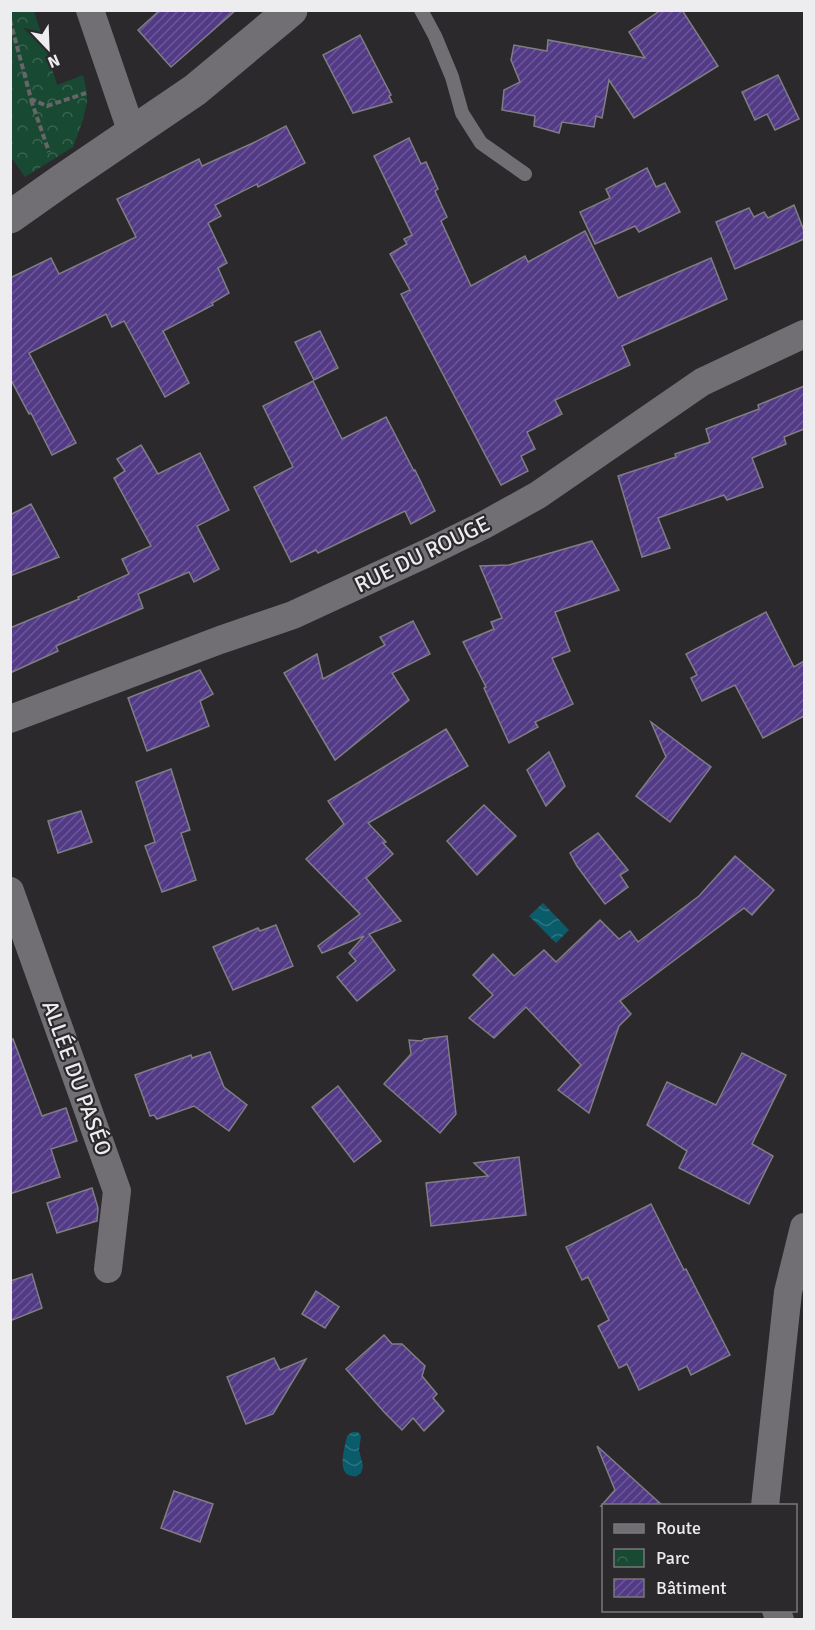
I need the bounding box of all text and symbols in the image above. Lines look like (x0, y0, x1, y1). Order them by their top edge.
north arrow (18, 18, 78, 78)
text: N (44, 50, 63, 72)
street label: RUE DU ROUGE (350, 510, 494, 598)
street label: ALLÉE DU PASÉO (36, 997, 118, 1159)
legend (602, 1504, 797, 1612)
text: Route (656, 1517, 701, 1539)
text: Parc (656, 1547, 690, 1569)
text: Bâtiment (656, 1577, 727, 1599)

